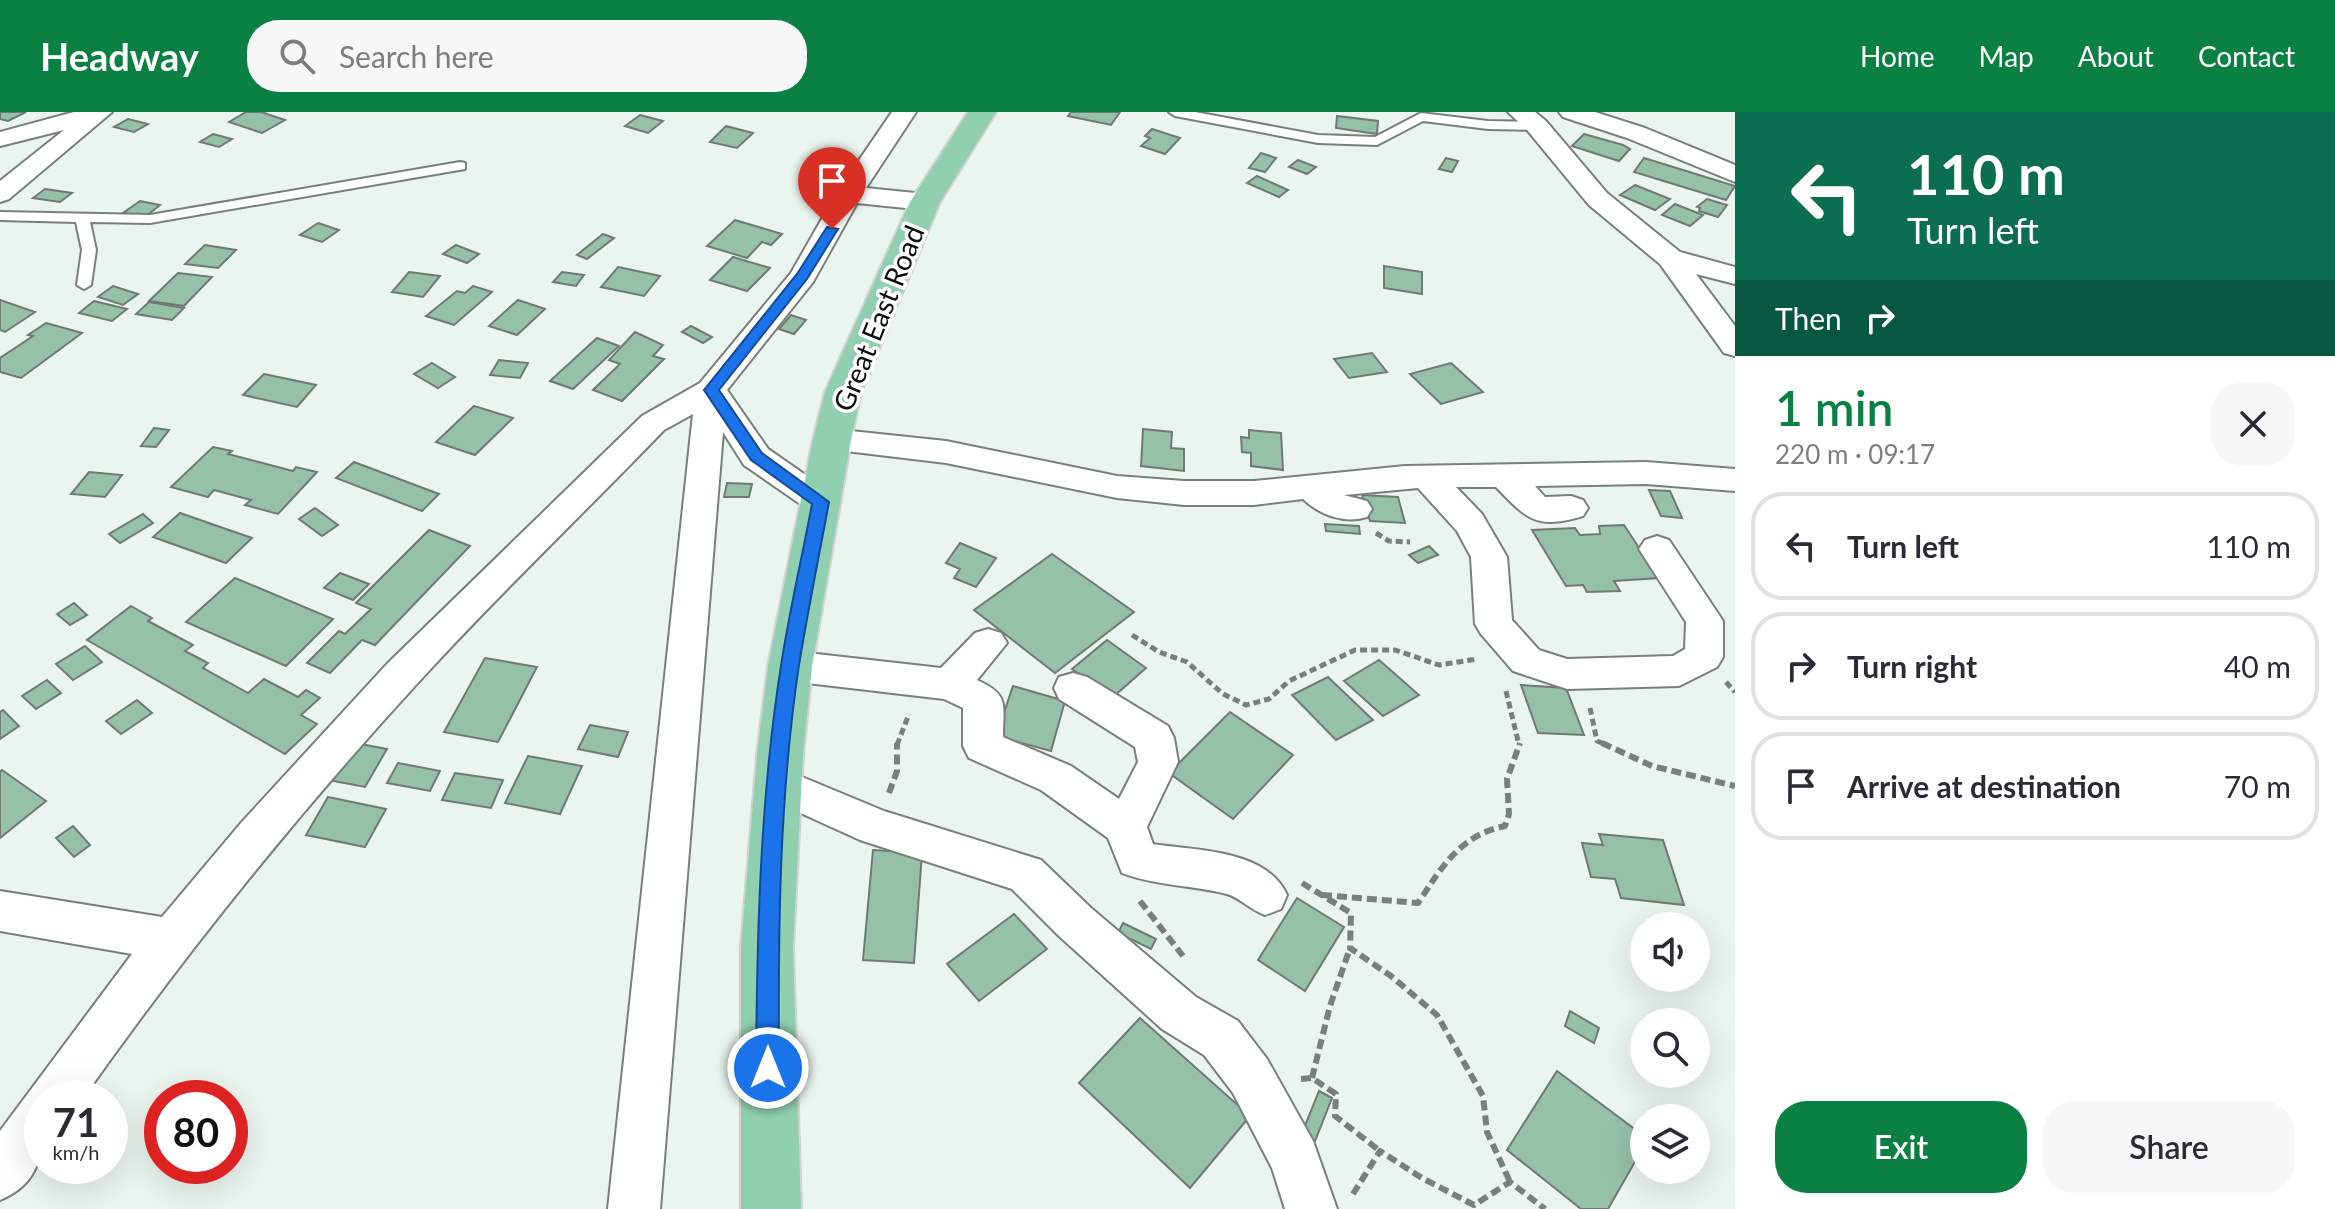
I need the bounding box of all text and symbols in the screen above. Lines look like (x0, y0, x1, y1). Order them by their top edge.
search box (247, 20, 807, 92)
text: Headway (40, 33, 199, 79)
icon: search (275, 34, 319, 78)
text: Search here (339, 38, 494, 74)
text: Home (1860, 39, 1935, 73)
text: Map (1979, 39, 2034, 73)
text: About (2078, 39, 2154, 73)
text: Contact (2198, 39, 2295, 73)
text: 110 m (1907, 140, 2065, 207)
icon: left (1775, 144, 1879, 248)
pin (798, 147, 866, 229)
icon: arrive (810, 159, 854, 203)
text: Turn left (1907, 208, 2039, 252)
street label: Great East Road (825, 220, 931, 416)
icon: right (1858, 296, 1902, 340)
text: Then (1775, 300, 1842, 336)
text: 1 min (1775, 379, 1893, 436)
button: close (2211, 382, 2295, 466)
text: 220 m · 09:17 (1775, 438, 1935, 470)
icon: left (1779, 524, 1823, 568)
text: Turn left (1847, 528, 1959, 564)
text: 110 m (2206, 528, 2291, 564)
icon: right (1779, 644, 1823, 688)
text: Turn right (1847, 648, 1977, 684)
text: 40 m (2224, 648, 2291, 684)
icon: arrive (1779, 764, 1823, 808)
text: Arrive at destination (1847, 768, 2121, 804)
text: 70 m (2224, 768, 2291, 804)
map controls (1630, 912, 1710, 1184)
button: sound (1630, 912, 1710, 992)
button: search (1630, 1008, 1710, 1088)
position arrow (726, 1026, 810, 1110)
speed limit sign: 80 (144, 1080, 248, 1184)
text: 71 (53, 1098, 99, 1146)
button: Exit (1775, 1101, 2027, 1193)
button: Share (2043, 1101, 2295, 1193)
button: layers (1630, 1104, 1710, 1184)
text: km/h (53, 1140, 99, 1164)

